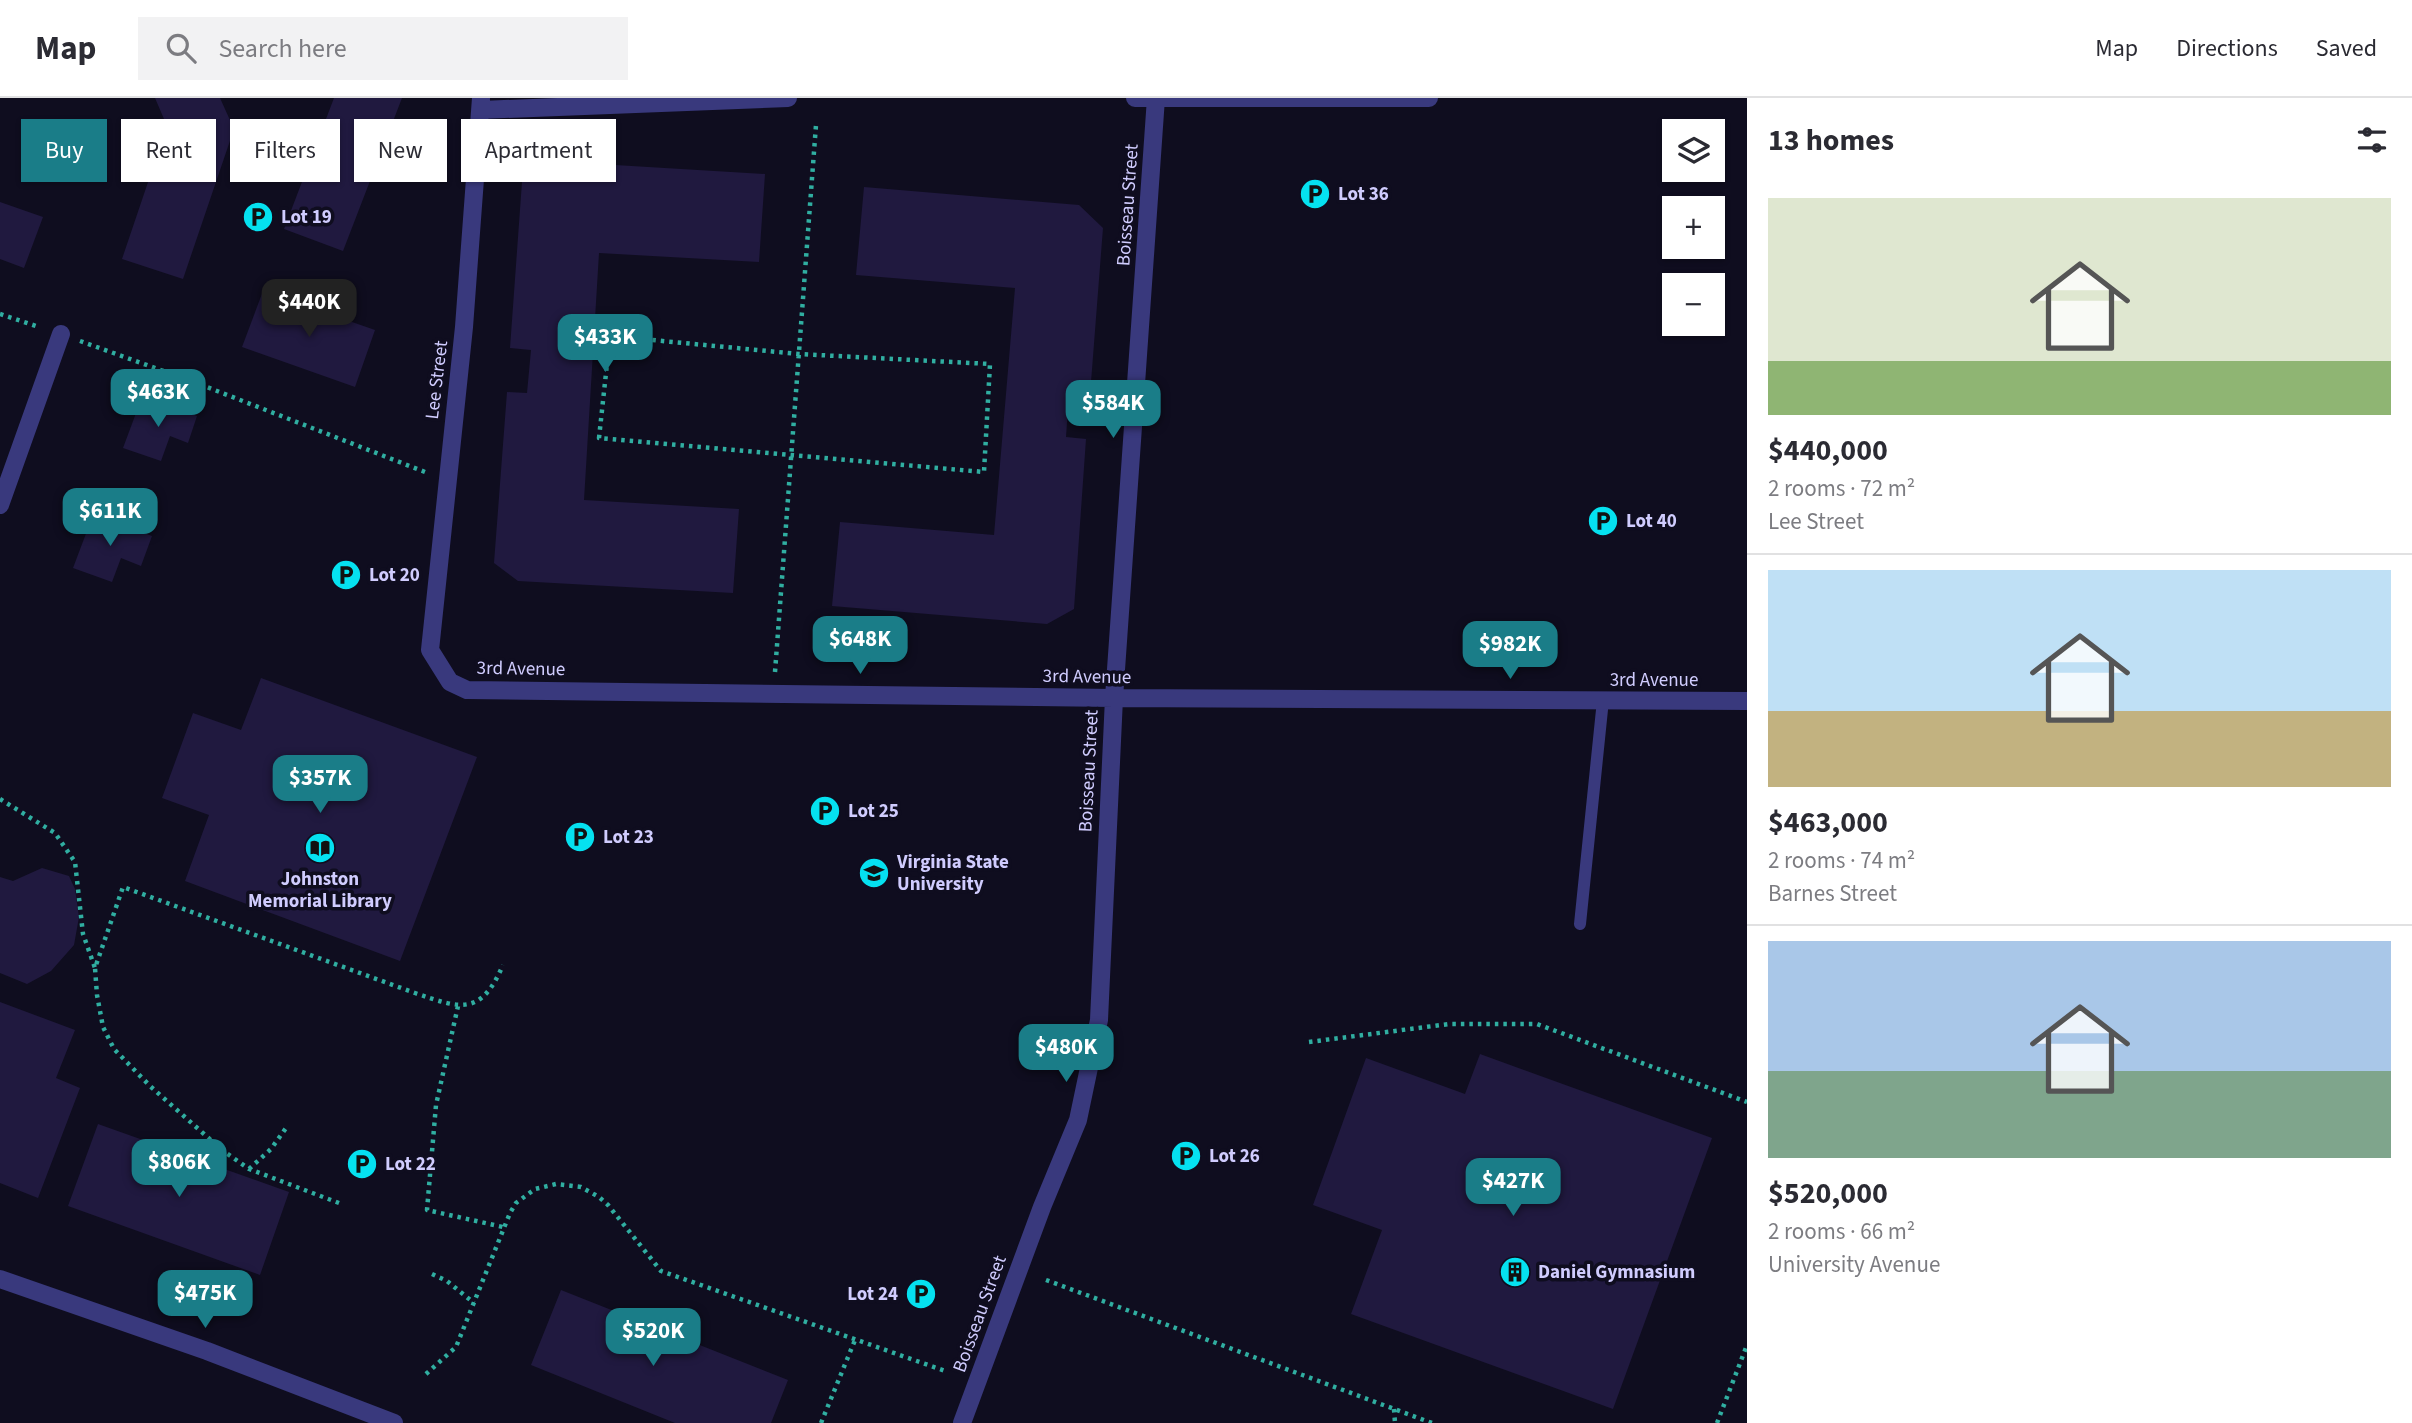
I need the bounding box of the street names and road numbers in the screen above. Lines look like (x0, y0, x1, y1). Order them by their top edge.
street label: Boisseau Street (1110, 142, 1146, 267)
street label: Lee Street (419, 338, 455, 421)
street label: 3rd Avenue (476, 655, 566, 683)
street label: 3rd Avenue (1042, 663, 1132, 691)
street label: 3rd Avenue (1610, 667, 1698, 694)
street label: Boisseau Street (1072, 709, 1106, 833)
street label: Boisseau Street (946, 1251, 1014, 1376)

